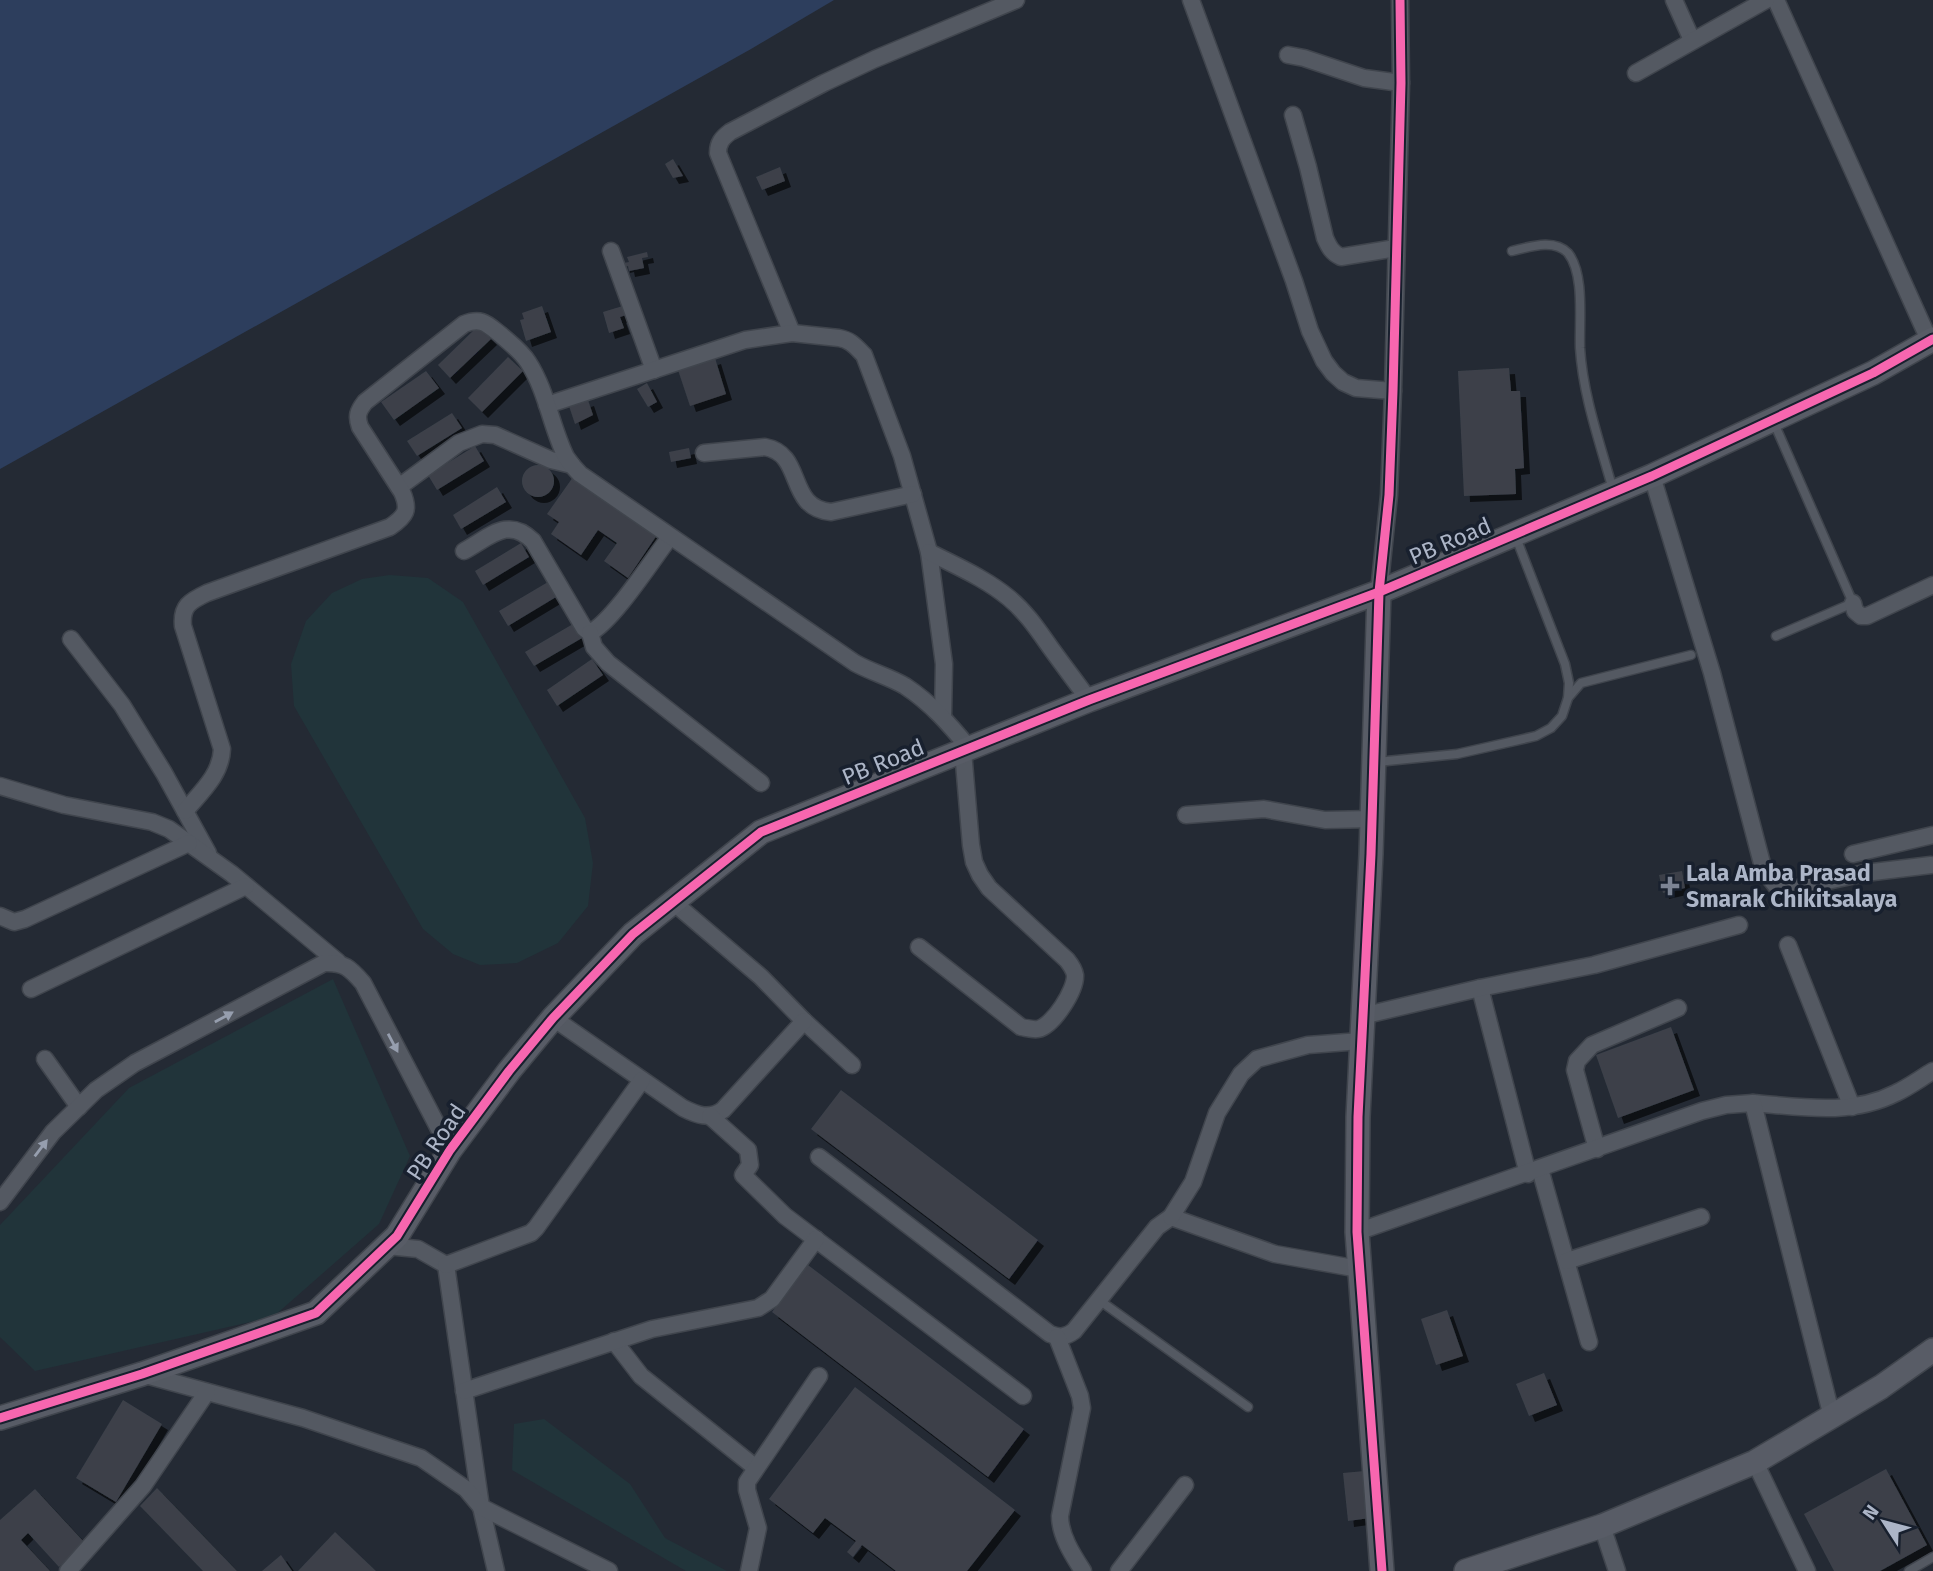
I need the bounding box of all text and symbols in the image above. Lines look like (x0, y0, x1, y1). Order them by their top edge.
street label: PB Road (1405, 511, 1495, 571)
street label: PB Road (838, 733, 928, 791)
place label: Lala Amba Prasad Smarak Chikitsalaya (1686, 859, 1897, 913)
marker: Lala Amba Prasad Smarak Chikitsalaya (1660, 876, 1680, 896)
one-way arrow (214, 1011, 234, 1023)
one-way arrow (387, 1033, 399, 1053)
street label: PB Road (400, 1098, 472, 1186)
one-way arrow (34, 1139, 48, 1157)
north arrow (1849, 1487, 1919, 1557)
text: N (1858, 1500, 1884, 1524)

